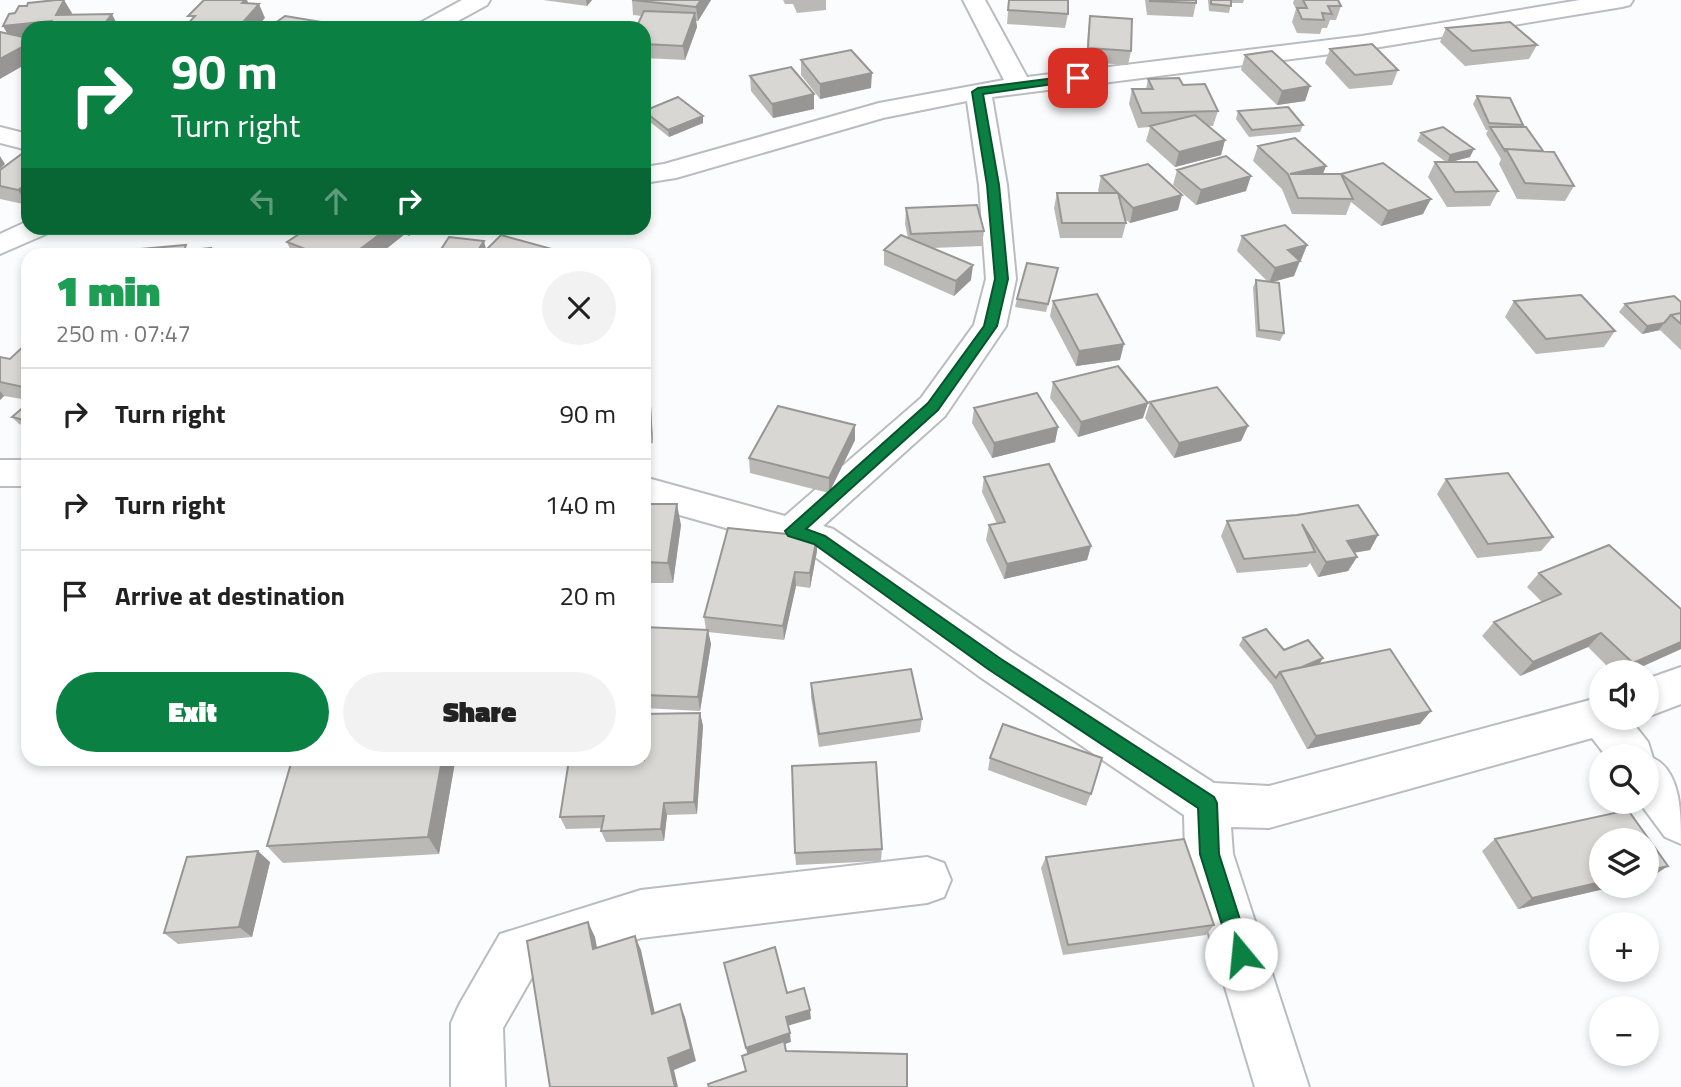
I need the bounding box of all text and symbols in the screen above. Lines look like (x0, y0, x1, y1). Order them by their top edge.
text: 90 m (171, 33, 278, 108)
pin (1048, 48, 1108, 108)
icon: right (56, 49, 147, 140)
icon: arrive (1059, 59, 1097, 97)
text: Turn right (171, 101, 300, 149)
icon: left (244, 182, 282, 220)
icon: ahead (317, 182, 355, 220)
icon: right (390, 182, 428, 220)
text: 1 min (56, 258, 160, 322)
button: close (542, 271, 616, 345)
text: 250 m · 07:47 (56, 316, 191, 351)
text: Turn right (115, 394, 226, 433)
text: 90 m (559, 394, 616, 433)
icon: right (56, 395, 94, 433)
text: Turn right (115, 485, 226, 524)
text: 140 m (545, 485, 616, 524)
icon: right (56, 486, 94, 524)
text: Arrive at destination (115, 576, 345, 615)
text: 20 m (559, 576, 616, 615)
icon: arrive (56, 577, 94, 615)
map controls (1589, 660, 1659, 1066)
button: sound (1589, 660, 1659, 730)
button: Exit (56, 672, 329, 752)
button: Share (343, 672, 616, 752)
button: search (1589, 744, 1659, 814)
button: layers (1589, 828, 1659, 898)
button: + (1589, 912, 1659, 982)
position arrow (1204, 917, 1278, 991)
button: − (1589, 996, 1659, 1066)

